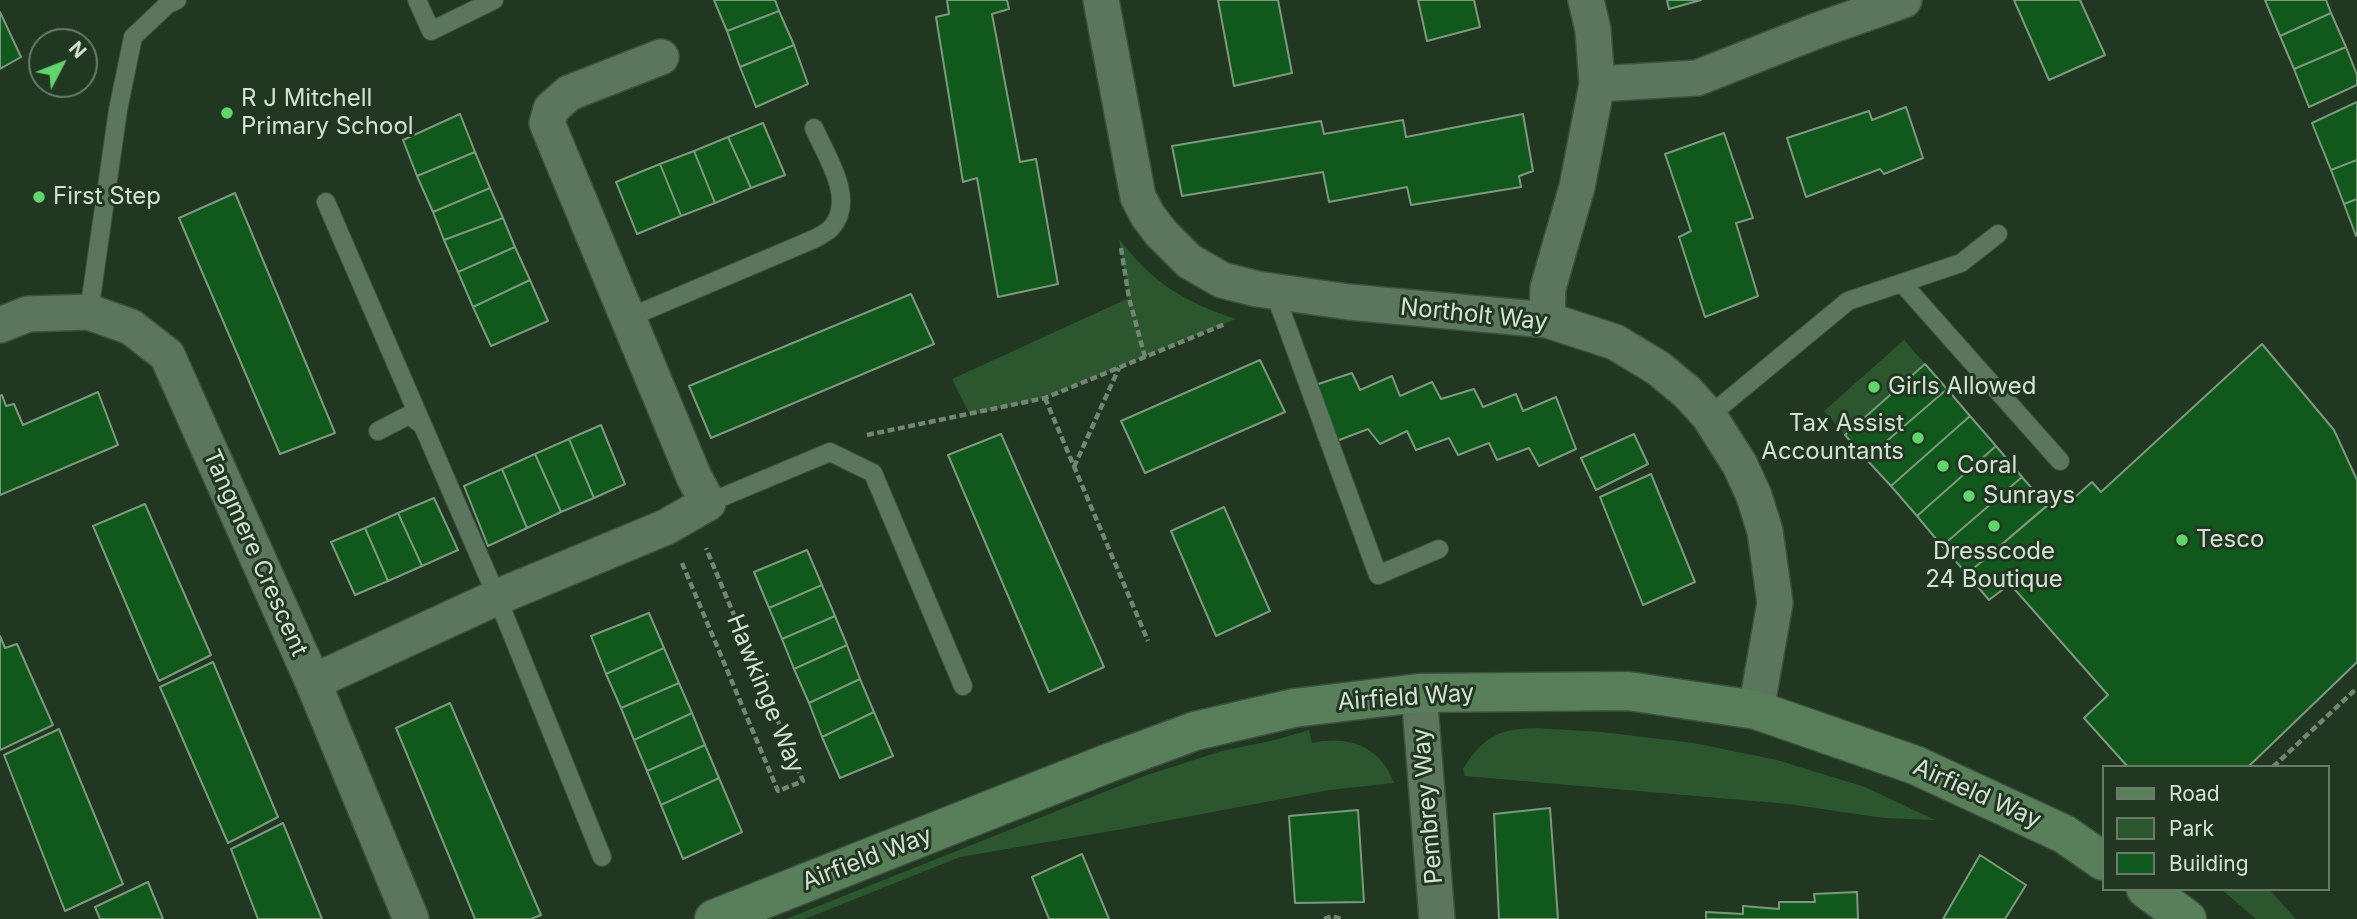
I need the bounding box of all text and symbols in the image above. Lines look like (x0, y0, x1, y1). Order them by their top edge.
north arrow (28, 28, 98, 98)
text: N (64, 37, 91, 63)
place label: R J Mitchell Primary School (241, 85, 414, 141)
marker: R J Mitchell Primary School (219, 105, 235, 121)
place label: First Step (53, 183, 161, 211)
marker: First Step (31, 189, 47, 205)
street label: Northolt Way (1399, 293, 1549, 337)
place label: Girls Allowed (1888, 373, 2036, 401)
marker: Girls Allowed (1866, 379, 1882, 395)
place label: Tax Assist Accountants (1761, 410, 1904, 466)
marker: Tax Assist Accountants (1910, 430, 1926, 446)
street label: Tangmere Crescent (196, 445, 314, 661)
place label: Coral (1957, 452, 2017, 480)
marker: Coral (1935, 458, 1951, 474)
place label: Sunrays (1983, 482, 2075, 510)
marker: Sunrays (1961, 488, 1977, 504)
marker: Dresscode 24 Boutique (1986, 518, 2002, 534)
place label: Tesco (2196, 526, 2264, 554)
marker: Tesco (2174, 532, 2190, 548)
place label: Dresscode 24 Boutique (1925, 538, 2063, 594)
street label: Hawkinge Way (720, 610, 810, 778)
street label: Airfield Way (1337, 679, 1475, 717)
street label: Pembrey Way (1407, 727, 1449, 885)
street label: Airfield Way (1909, 753, 2045, 835)
legend (2102, 765, 2329, 891)
text: Road (2169, 781, 2220, 806)
text: Park (2169, 816, 2214, 841)
street label: Airfield Way (798, 821, 936, 897)
text: Building (2169, 851, 2249, 876)

